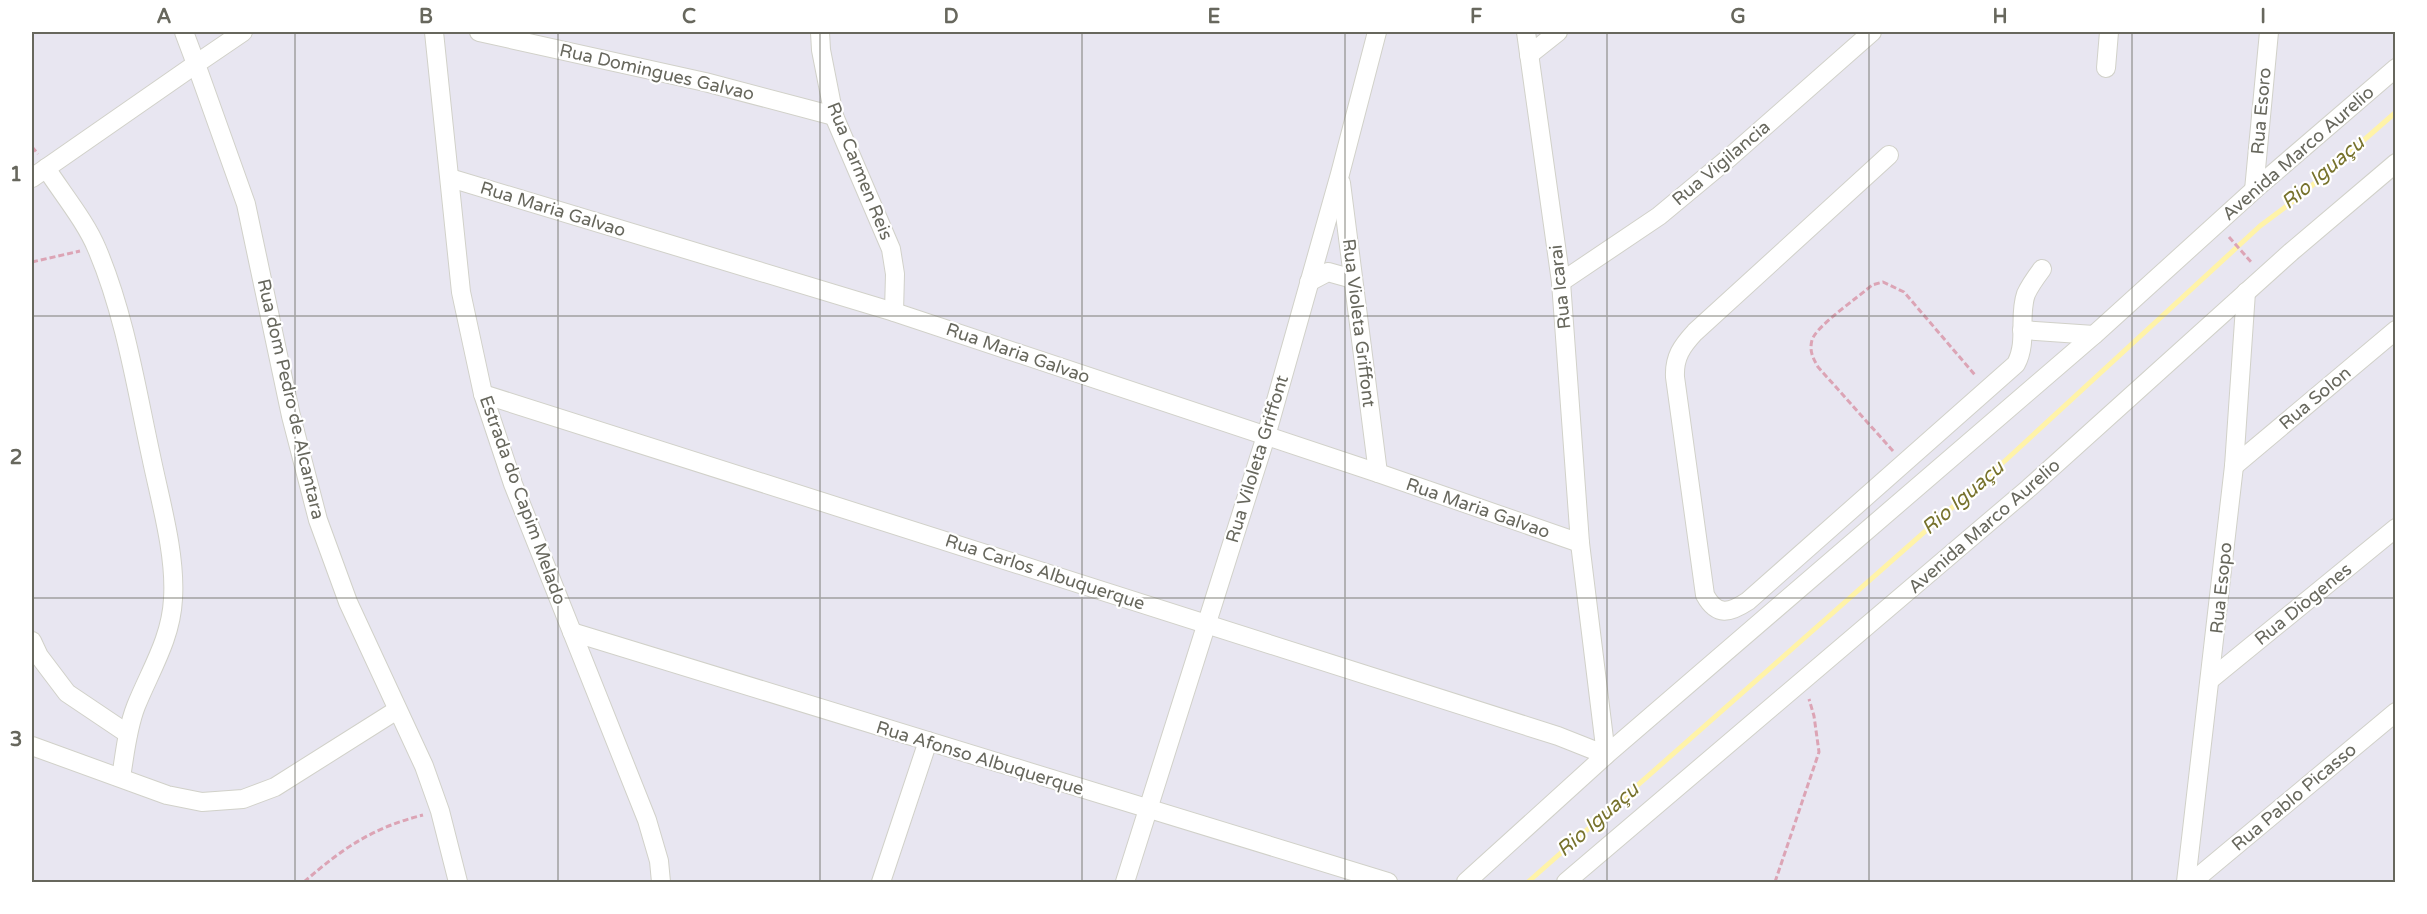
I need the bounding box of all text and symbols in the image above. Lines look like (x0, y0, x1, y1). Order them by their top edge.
text: A (157, 5, 172, 29)
text: B (419, 5, 433, 29)
text: C (682, 5, 696, 29)
text: D (943, 5, 959, 29)
text: E (1208, 5, 1221, 29)
text: F (1470, 5, 1482, 29)
text: G (1730, 5, 1746, 29)
text: H (1992, 5, 2008, 29)
text: I (2260, 5, 2266, 29)
street label: Rua Domingues Galvao (557, 39, 757, 105)
street label: Rua Esoro (2246, 67, 2276, 155)
street label: Avenida Marco Aurelio (2218, 81, 2379, 225)
street label: Rua Carmen Reis (822, 99, 898, 243)
street label: Rua Vigilancia (1668, 116, 1774, 210)
water label: Rio Iguaçu (2277, 130, 2371, 215)
text: 1 (10, 163, 22, 187)
street label: Rua Maria Galvao (478, 176, 628, 242)
street label: Rua Violeta Griffont (1338, 237, 1380, 409)
street label: Rua Icarai (1545, 244, 1575, 330)
street label: Rua dom Pedro de Alcantara (253, 277, 329, 521)
street label: Rua Maria Galvao (943, 318, 1093, 388)
street label: Rua Solon (2275, 362, 2355, 434)
street label: Rua Viloleta Griffont (1221, 372, 1293, 545)
street label: Estrada do Capim Melado (475, 392, 571, 608)
text: 2 (10, 446, 22, 470)
street label: Avenida Marco Aurelio (1904, 454, 2065, 598)
water label: Rio Iguaçu (1917, 455, 2010, 540)
street label: Rua Maria Galvao (1403, 473, 1553, 543)
street label: Rua Carlos Albuquerque (942, 529, 1148, 615)
street label: Rua Esopo (2205, 541, 2237, 635)
street label: Rua Diogenes (2250, 558, 2356, 650)
street label: Rua Afonso Albuquerque (874, 716, 1086, 800)
text: 3 (10, 728, 22, 752)
street label: Rua Pablo Picasso (2227, 738, 2361, 856)
water label: Rio Iguaçu (1552, 777, 1645, 862)

